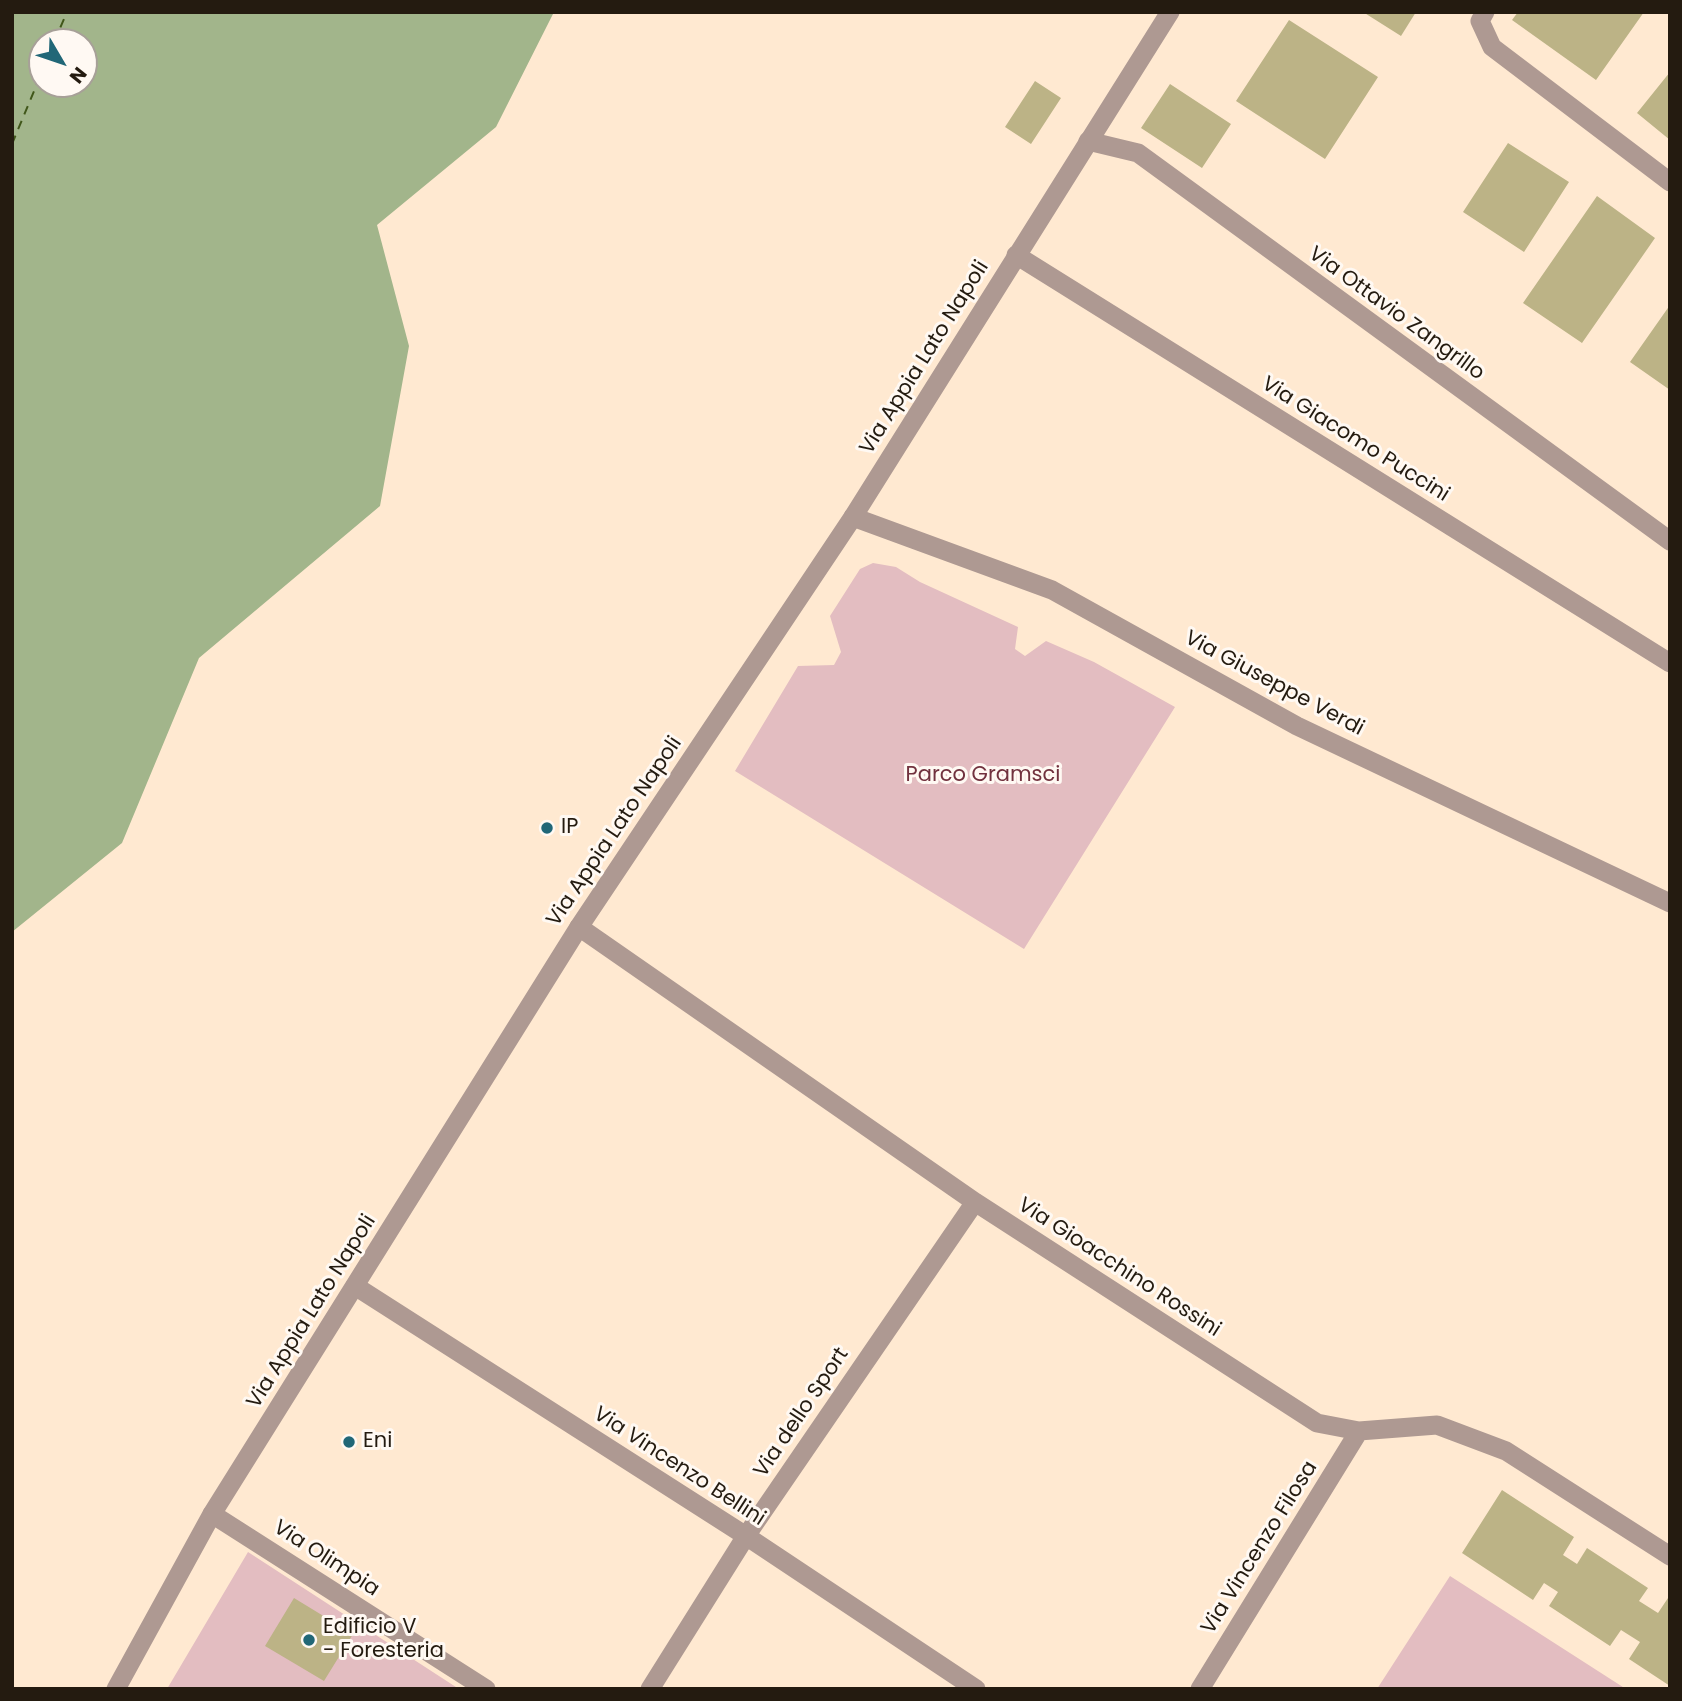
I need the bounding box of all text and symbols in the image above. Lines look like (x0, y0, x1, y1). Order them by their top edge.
north arrow (28, 28, 98, 98)
text: N (63, 61, 93, 89)
street label: Via Ottavio Zangrillo (1303, 242, 1489, 386)
street label: Via Appia Lato Napoli (855, 257, 995, 459)
street label: Via Giacomo Puccini (1256, 372, 1454, 508)
street label: Via Giuseppe Verdi (1180, 626, 1368, 742)
street label: Via Appia Lato Napoli (542, 732, 688, 932)
park label: Parco Gramsci (906, 763, 1060, 789)
place label: IP (561, 815, 578, 841)
marker: IP (539, 820, 555, 836)
street label: Via Gioacchino Rossini (1013, 1193, 1225, 1343)
street label: Via Appia Lato Napoli (242, 1211, 382, 1413)
street label: Via dello Sport (749, 1343, 855, 1483)
street label: Via Vincenzo Bellini (588, 1402, 770, 1532)
place label: Eni (363, 1429, 392, 1455)
marker: Eni (341, 1434, 357, 1450)
street label: Via Vincenzo Filosa (1197, 1457, 1323, 1639)
street label: Via Olimpia (268, 1515, 384, 1603)
place label: Edificio V - Foresteria (323, 1615, 444, 1665)
marker: Edificio V - Foresteria (301, 1632, 317, 1648)

